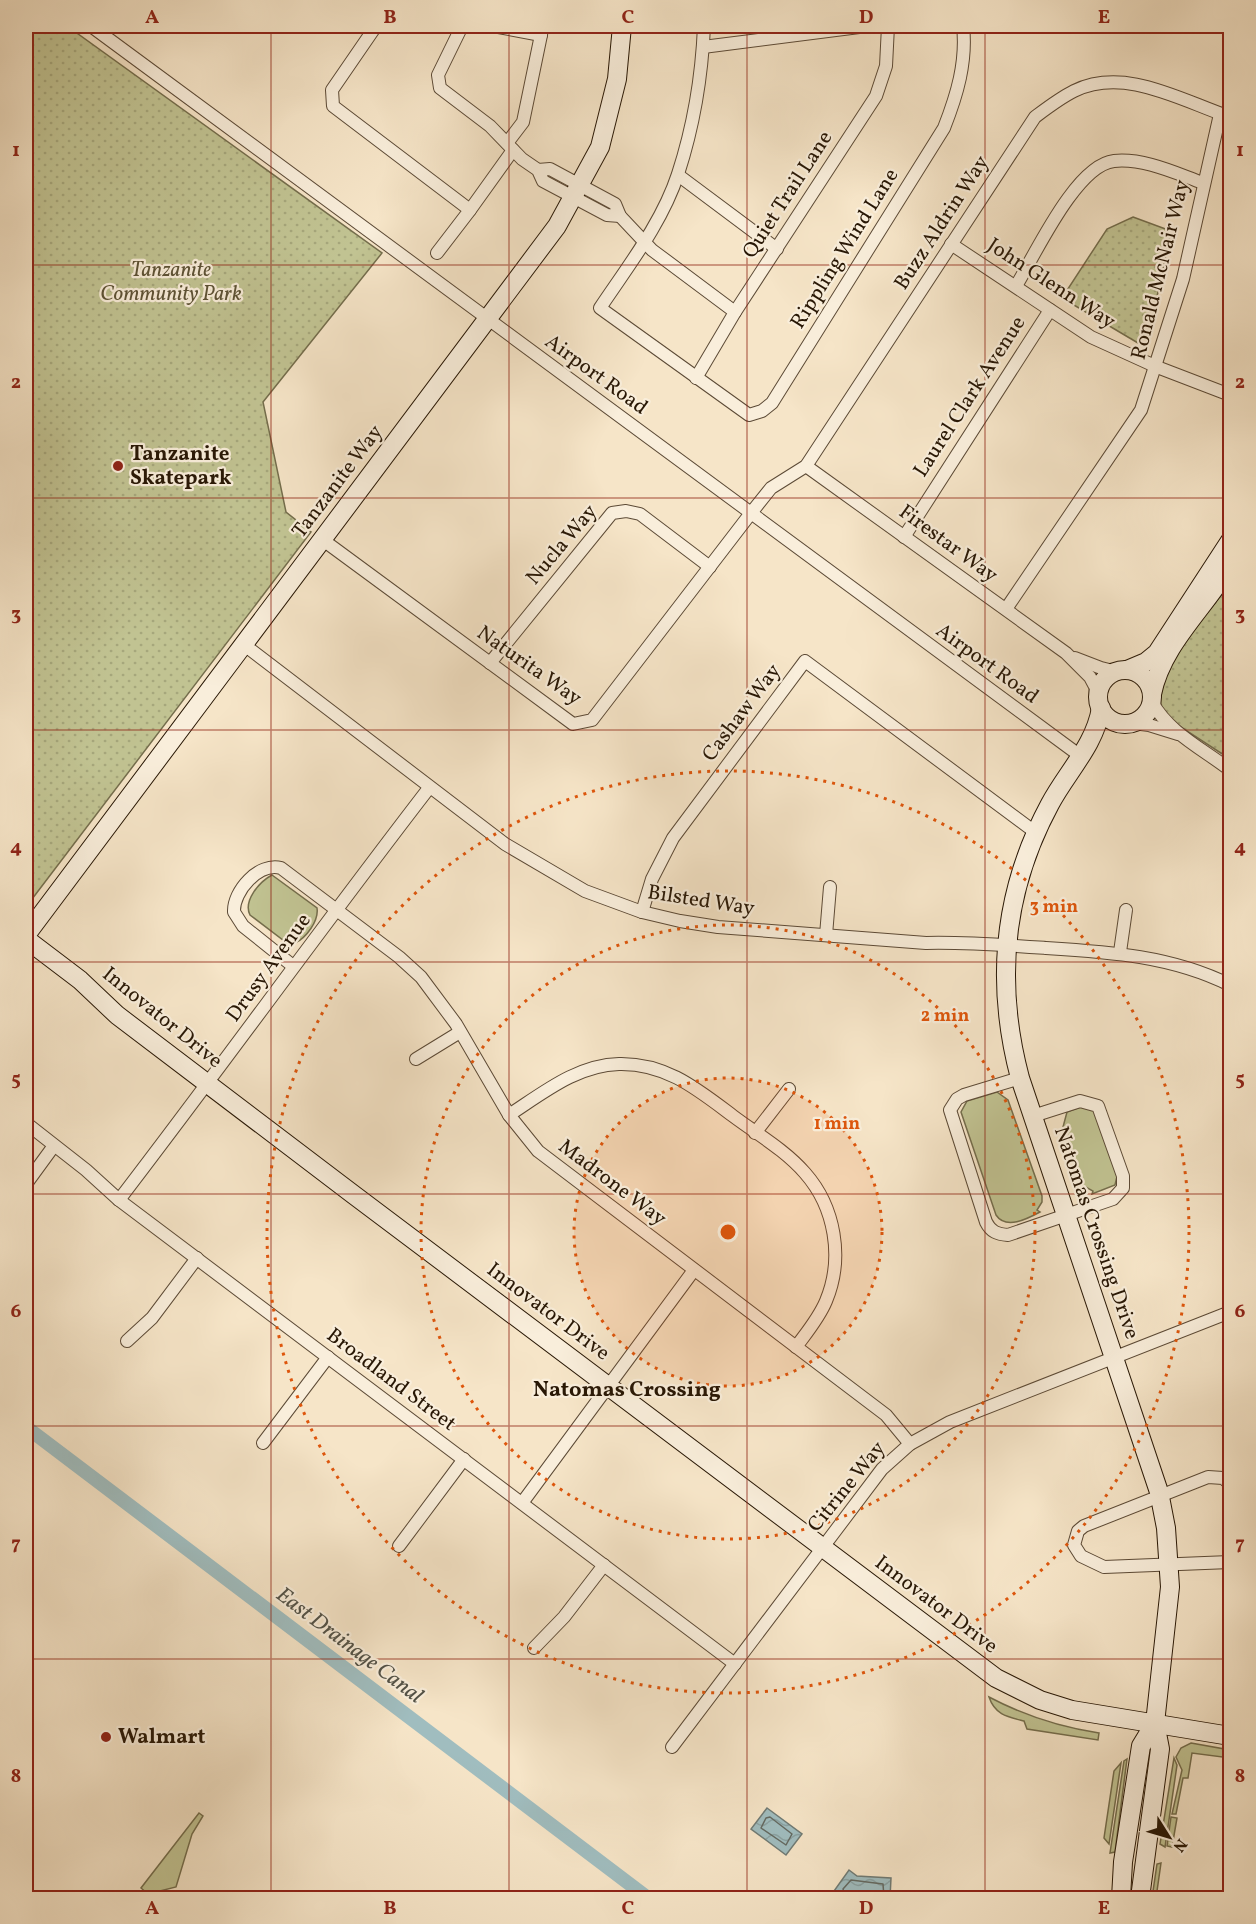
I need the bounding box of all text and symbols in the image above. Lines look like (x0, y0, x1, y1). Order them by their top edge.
text: A (145, 4, 159, 32)
text: B (383, 4, 397, 32)
text: C (622, 4, 635, 32)
text: D (859, 4, 873, 32)
text: E (1098, 4, 1110, 32)
street label: Quiet Trail Lane (736, 126, 840, 264)
text: 1 (12, 137, 20, 165)
text: 1 (1236, 137, 1244, 165)
street label: Buzz Aldrin Way (888, 150, 997, 296)
street label: Rippling Wind Lane (784, 163, 906, 335)
street label: Ronald McNair Way (1125, 176, 1198, 363)
street label: John Glenn Way (981, 231, 1122, 337)
park label: Tanzanite Community Park (100, 256, 242, 309)
street label: Laurel Clark Avenue (907, 311, 1033, 483)
street label: Airport Road (539, 328, 653, 422)
text: 2 (11, 369, 21, 397)
text: 2 (1235, 369, 1245, 397)
street label: Tanzanite Way (286, 419, 391, 545)
place label: Tanzanite Skatepark (130, 440, 232, 493)
marker: Tanzanite Skatepark (111, 459, 125, 473)
street label: Nucla Way (520, 498, 605, 592)
street label: Firestar Way (892, 498, 1004, 590)
text: 3 (11, 601, 21, 629)
text: 3 (1235, 601, 1245, 629)
street label: Airport Road (930, 617, 1044, 711)
street label: Naturita Way (471, 619, 588, 713)
street label: Cashaw Way (696, 658, 789, 768)
text: 4 (10, 834, 22, 862)
text: 4 (1234, 834, 1246, 862)
street label: Bilsted Way (645, 878, 757, 924)
text: 3 min (1030, 895, 1078, 920)
street label: Drusy Avenue (220, 908, 318, 1028)
street label: Innovator Drive (96, 960, 228, 1076)
text: 2 min (921, 1004, 969, 1029)
text: 5 (11, 1066, 21, 1094)
text: 5 (1235, 1066, 1245, 1094)
text: 1 min (814, 1112, 860, 1137)
street label: Natomas Crossing Drive (1046, 1123, 1146, 1343)
street label: Madrone Way (552, 1133, 673, 1234)
centre of rings (718, 1222, 738, 1242)
street label: Innovator Drive (480, 1256, 616, 1368)
text: 6 (11, 1298, 22, 1326)
text: 6 (1235, 1298, 1246, 1326)
street label: Broadland Street (320, 1322, 462, 1438)
district label: Natomas Crossing (533, 1375, 721, 1406)
street label: Citrine Way (801, 1435, 893, 1539)
text: 7 (11, 1530, 21, 1558)
text: 7 (1235, 1530, 1245, 1558)
street label: Innovator Drive (868, 1549, 1004, 1661)
water label: East Drainage Canal (269, 1580, 429, 1712)
place label: Walmart (118, 1723, 206, 1752)
marker: Walmart (99, 1730, 113, 1744)
text: 8 (11, 1763, 21, 1791)
text: 8 (1235, 1763, 1245, 1791)
north arrow (1139, 1807, 1199, 1867)
text: N (1167, 1834, 1192, 1856)
text: A (145, 1895, 159, 1923)
text: B (383, 1895, 397, 1923)
text: C (622, 1895, 635, 1923)
text: D (859, 1895, 873, 1923)
text: E (1098, 1895, 1110, 1923)

